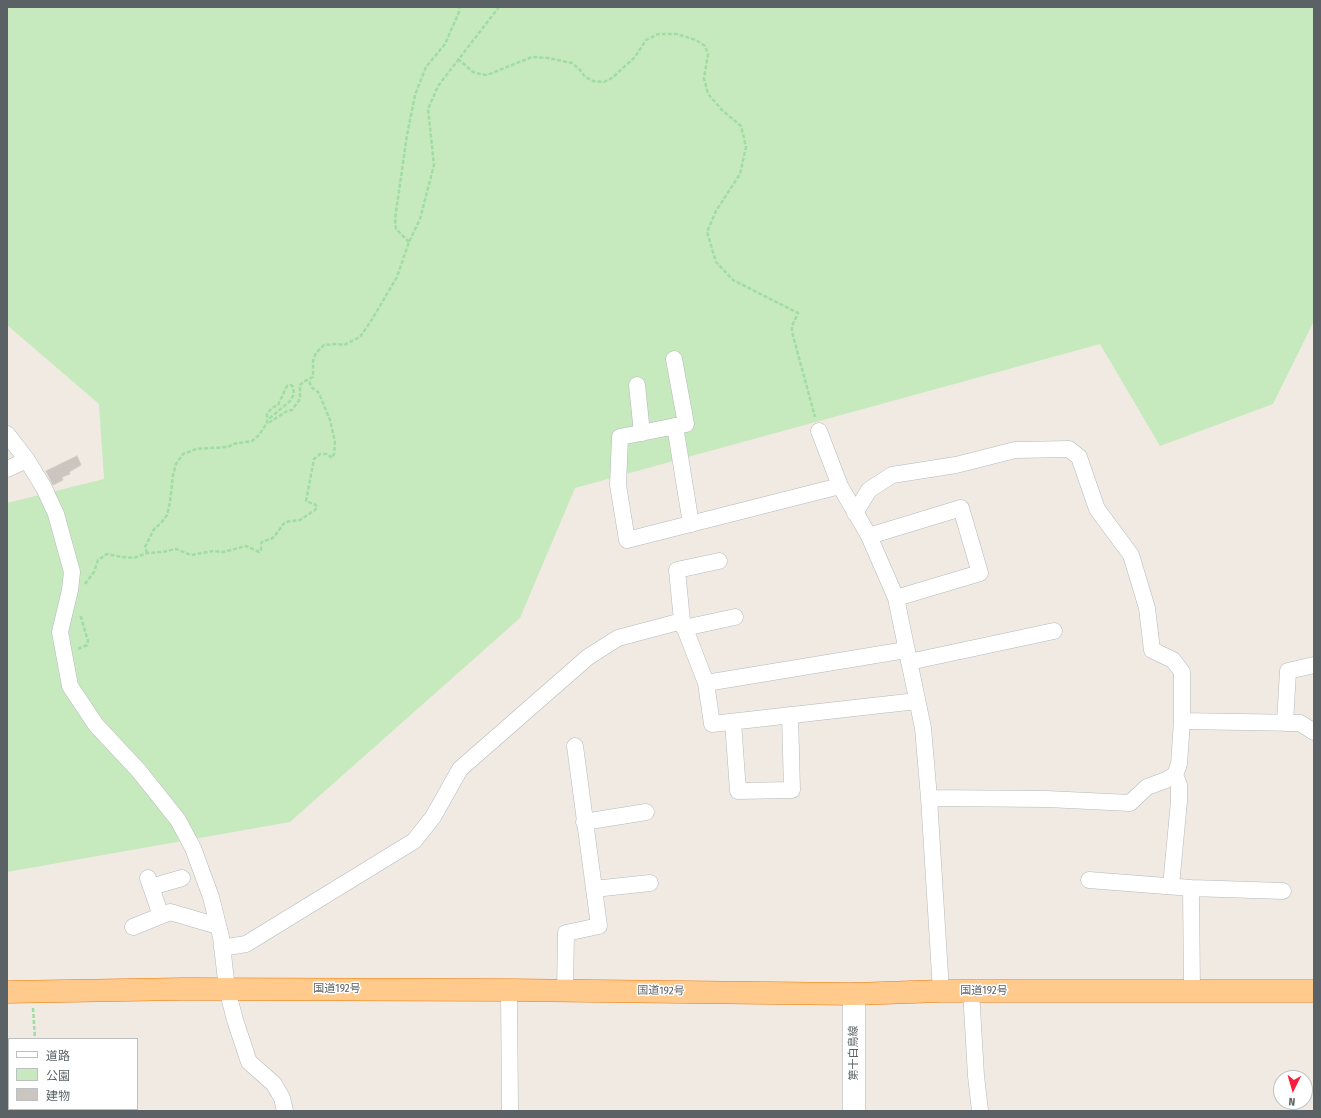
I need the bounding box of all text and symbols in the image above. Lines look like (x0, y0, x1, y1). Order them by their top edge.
street label: 国道192号 (313, 982, 361, 996)
street label: 国道192号 (637, 984, 685, 998)
street label: 国道192号 (960, 984, 1008, 998)
street label: 第十白鳥線 (847, 1026, 861, 1080)
legend (8, 1038, 138, 1110)
text: 道路 (46, 1049, 70, 1063)
text: 公園 (46, 1069, 70, 1083)
north arrow (1273, 1070, 1313, 1110)
text: 建物 (46, 1089, 70, 1103)
text: N (1288, 1095, 1296, 1108)

